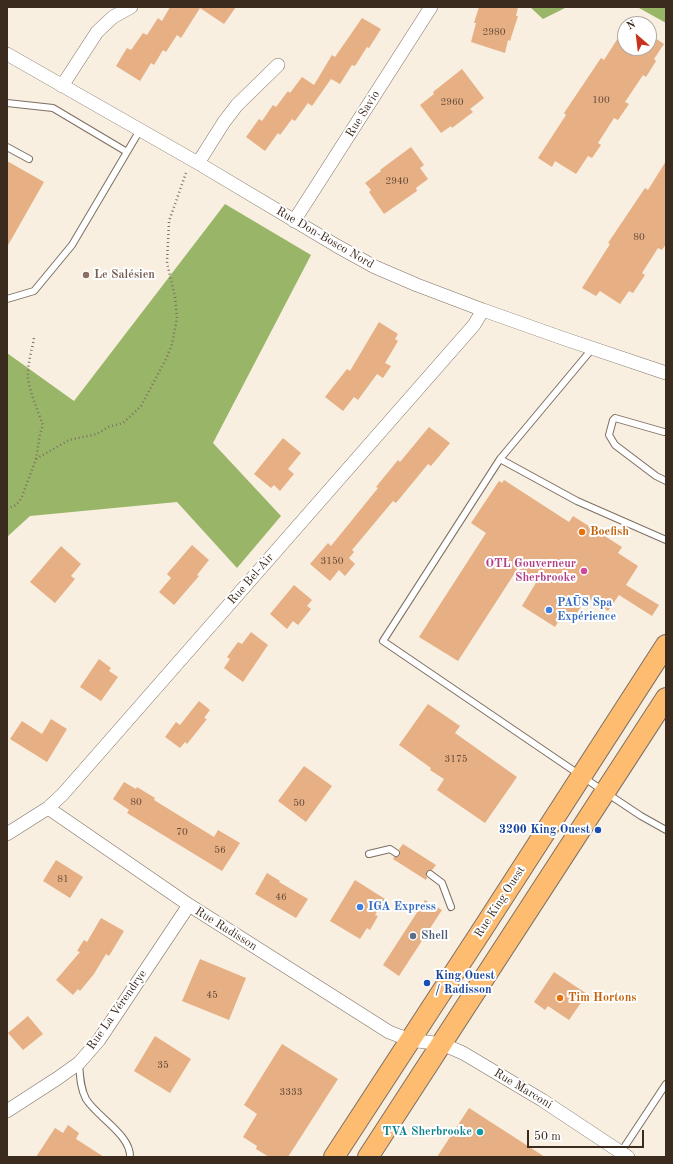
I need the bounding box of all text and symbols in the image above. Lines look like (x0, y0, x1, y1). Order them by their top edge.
north arrow (617, 16, 657, 56)
text: N (625, 19, 638, 33)
house number: 2980 (482, 26, 506, 38)
street label: Rue Savio (343, 88, 383, 140)
house number: 100 (592, 94, 610, 106)
house number: 2960 (440, 96, 464, 108)
house number: 2940 (385, 175, 409, 187)
street label: Rue Don-Bosco Nord (274, 204, 376, 272)
house number: 80 (633, 231, 645, 243)
place label: Le Salésien (94, 268, 155, 282)
marker: Le Salésien (81, 270, 91, 280)
place label: Boefish (590, 525, 629, 539)
marker: Boefish (577, 527, 587, 537)
street label: Rue Bel-Air (225, 551, 277, 607)
house number: 3150 (320, 555, 344, 567)
place label: OTL Gouverneur Sherbrooke (485, 557, 576, 585)
marker: OTL Gouverneur Sherbrooke (579, 566, 589, 576)
place label: PAŪS Spa Expérience (557, 596, 616, 624)
marker: PAŪS Spa Expérience (544, 605, 554, 615)
house number: 3175 (444, 753, 468, 765)
house number: 80 (130, 796, 142, 808)
house number: 50 (293, 797, 305, 809)
place label: 3200 King Ouest (499, 823, 590, 837)
marker: 3200 King Ouest (593, 825, 603, 835)
house number: 70 (176, 826, 188, 838)
house number: 56 (214, 844, 226, 856)
street label: Rue King Ouest (472, 864, 528, 940)
house number: 81 (57, 873, 69, 885)
house number: 46 (275, 891, 287, 903)
place label: IGA Express (368, 900, 436, 914)
marker: IGA Express (355, 902, 365, 912)
street label: Rue Radisson (192, 904, 260, 954)
place label: Shell (421, 929, 448, 943)
marker: Shell (408, 931, 418, 941)
street label: Rue La Vérendrye (84, 967, 150, 1053)
place label: King Ouest / Radisson (435, 969, 495, 997)
marker: King Ouest / Radisson (422, 978, 432, 988)
house number: 45 (206, 989, 218, 1001)
place label: Tim Hortons (568, 991, 636, 1005)
marker: Tim Hortons (555, 993, 565, 1003)
house number: 35 (157, 1059, 169, 1071)
street label: Rue Marconi (491, 1066, 555, 1112)
house number: 3333 (279, 1086, 303, 1098)
scale bar (529, 1122, 646, 1148)
place label: TVA Sherbrooke (383, 1125, 472, 1139)
marker: TVA Sherbrooke (475, 1127, 485, 1137)
text: 50 m (534, 1131, 561, 1143)

